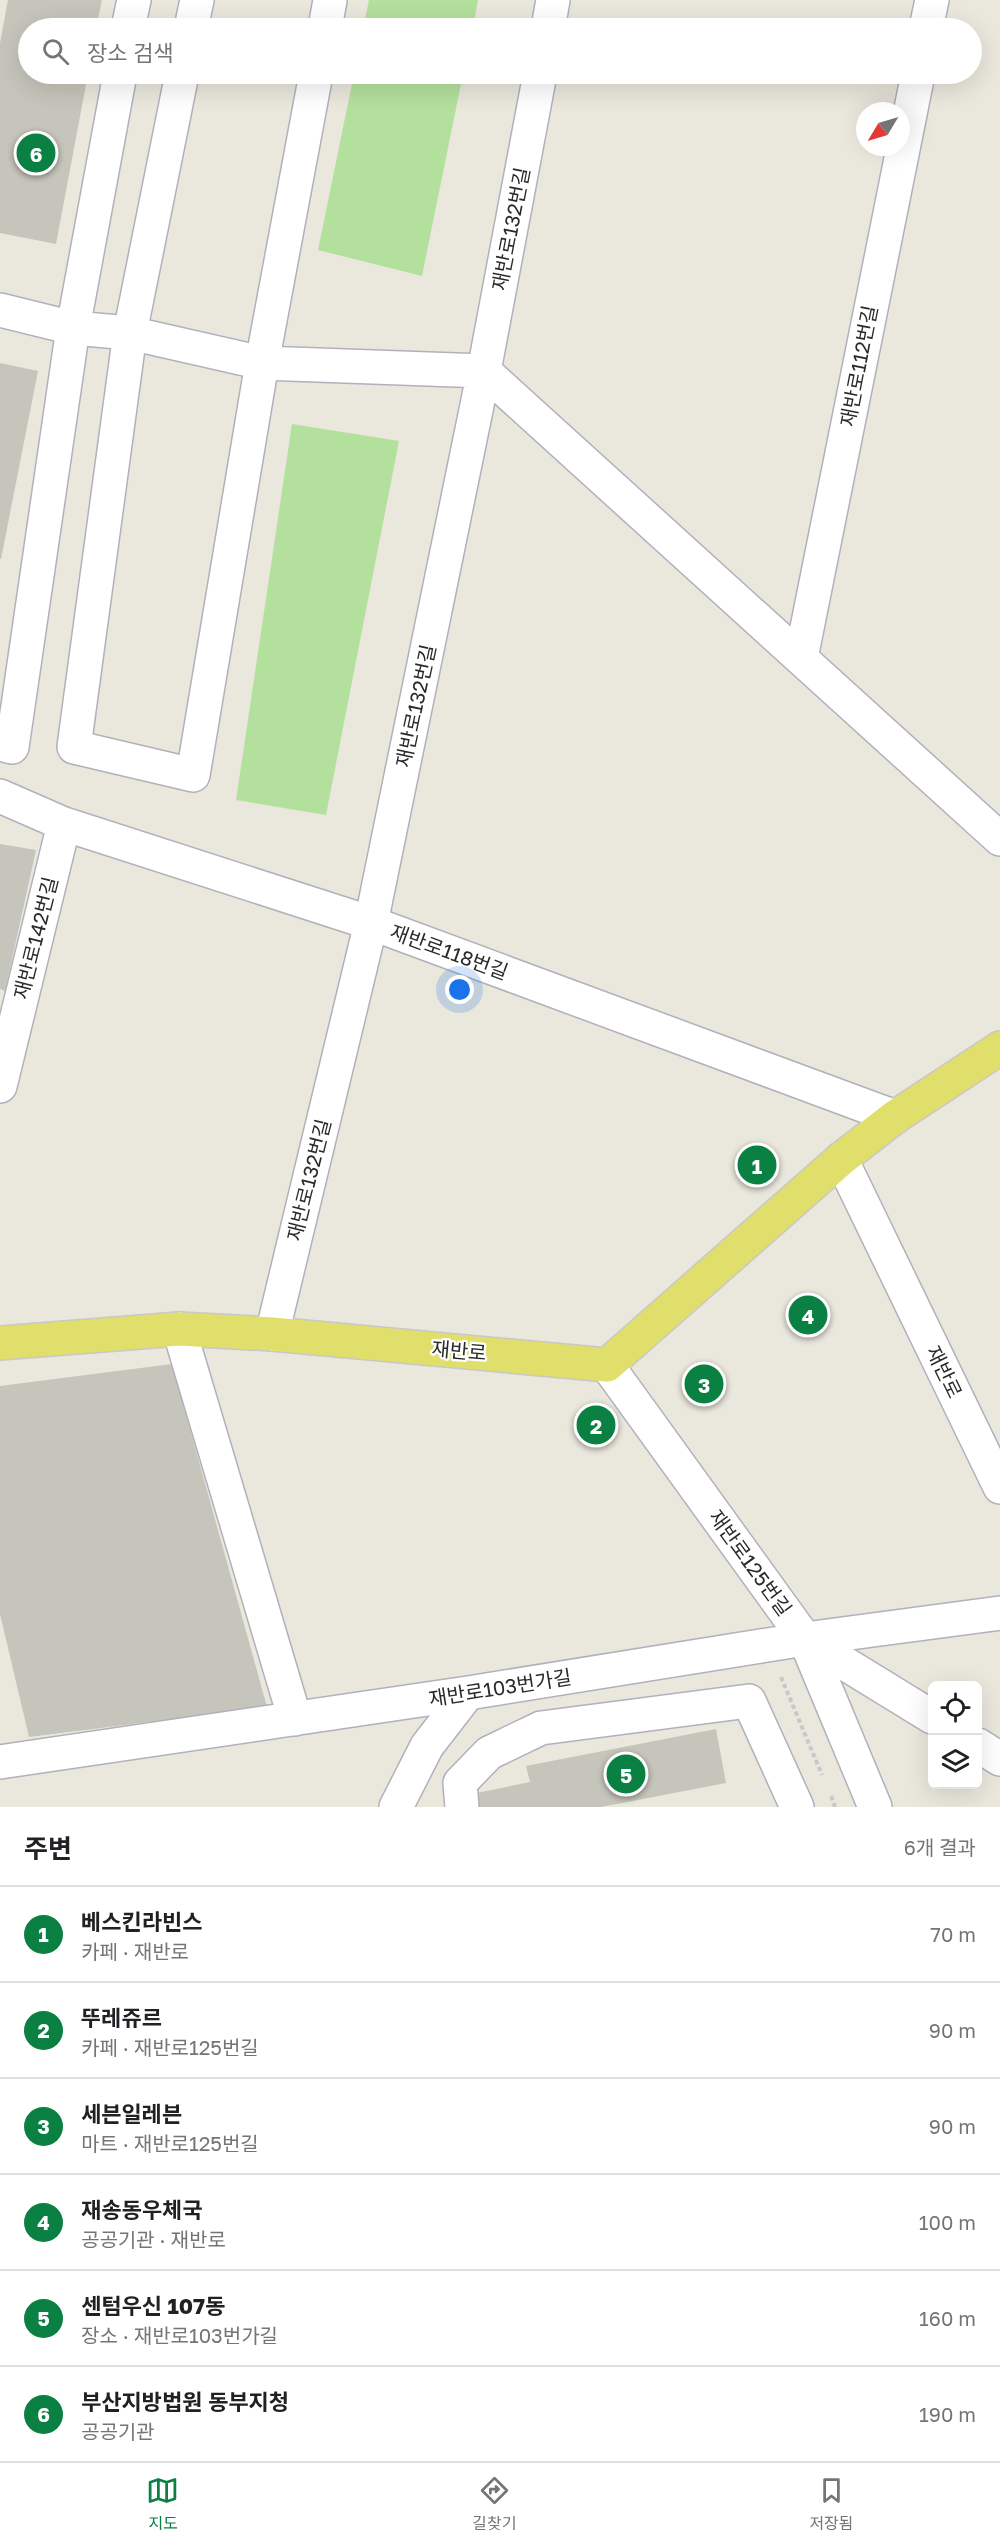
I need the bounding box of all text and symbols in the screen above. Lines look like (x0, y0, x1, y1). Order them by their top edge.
search box (18, 18, 982, 84)
icon: search (39, 35, 72, 68)
text: 장소 검색 (87, 39, 173, 66)
north arrow (856, 102, 910, 156)
pin: 6 (16, 130, 56, 176)
street label: 재반로132번길 (486, 165, 534, 292)
street label: 재반로112번길 (835, 303, 882, 428)
street label: 재반로132번길 (390, 642, 440, 769)
street label: 재반로142번길 (8, 874, 62, 1002)
street label: 재반로118번길 (387, 919, 512, 983)
your location (445, 975, 474, 1004)
street label: 재반로132번길 (281, 1116, 335, 1243)
pin: 1 (738, 1142, 777, 1188)
pin: 4 (788, 1292, 828, 1338)
street label: 재반로 (431, 1336, 488, 1364)
street label: 재반로 (922, 1341, 968, 1402)
pin: 3 (684, 1362, 724, 1406)
pin: 2 (576, 1402, 616, 1448)
street label: 재반로125번길 (704, 1505, 797, 1620)
street label: 재반로103번가길 (427, 1664, 573, 1710)
map controls (928, 1681, 982, 1789)
button: locate (928, 1681, 982, 1735)
button: layers (928, 1735, 982, 1789)
pin: 5 (606, 1752, 646, 1796)
text: 주변 (24, 1833, 72, 1864)
text: 6개 결과 (904, 1835, 976, 1859)
text: 베스킨라빈스 (81, 1908, 202, 1935)
text: 1 (38, 1922, 49, 1946)
text: 70 m (930, 1922, 976, 1946)
text: 카페 · 재반로 (81, 1939, 189, 1963)
text: 뚜레쥬르 (81, 2004, 162, 2031)
text: 2 (37, 2018, 50, 2042)
text: 90 m (929, 2018, 976, 2042)
text: 카페 · 재반로125번길 (81, 2035, 259, 2059)
text: 세븐일레븐 (81, 2100, 182, 2127)
text: 3 (37, 2114, 50, 2138)
text: 90 m (929, 2114, 976, 2138)
text: 마트 · 재반로125번길 (81, 2131, 259, 2155)
text: 재송동우체국 (81, 2196, 202, 2223)
text: 4 (37, 2210, 50, 2234)
text: 100 m (919, 2210, 976, 2234)
text: 공공기관 · 재반로 (81, 2227, 226, 2251)
text: 센텀우신 107동 (81, 2292, 225, 2319)
text: 5 (37, 2306, 50, 2330)
text: 160 m (919, 2306, 976, 2330)
text: 장소 · 재반로103번가길 (81, 2323, 278, 2347)
text: 부산지방법원 동부지청 (81, 2388, 289, 2415)
text: 6 (37, 2402, 50, 2426)
text: 190 m (919, 2402, 976, 2426)
text: 공공기관 (81, 2419, 155, 2443)
tab: 지도 (146, 2474, 179, 2534)
tab: 길찾기 (472, 2474, 516, 2534)
tab: 저장됨 (809, 2474, 854, 2534)

